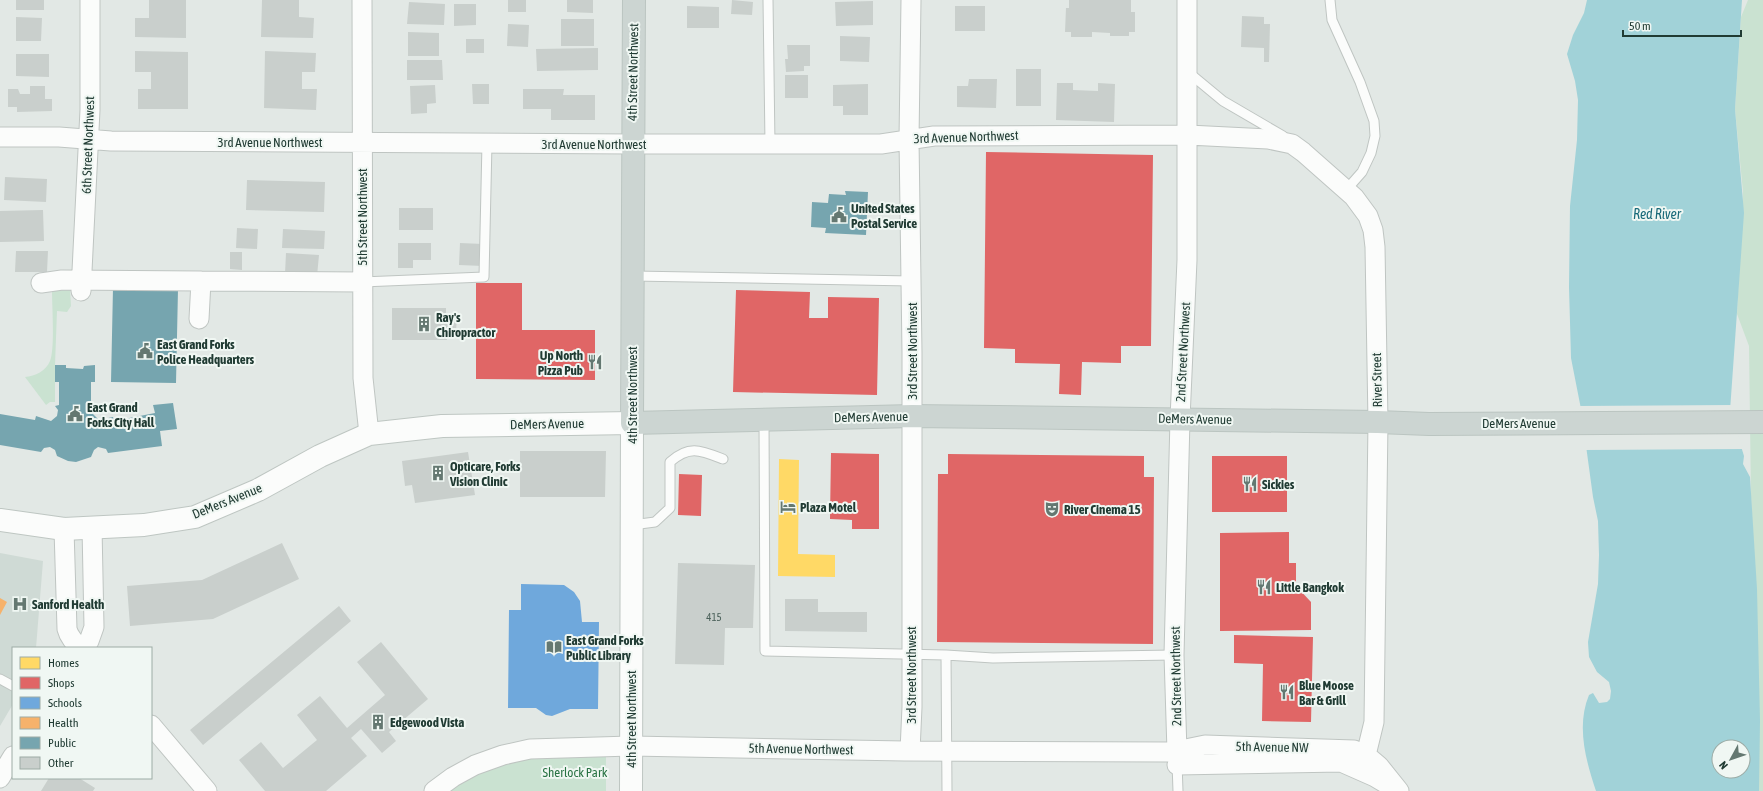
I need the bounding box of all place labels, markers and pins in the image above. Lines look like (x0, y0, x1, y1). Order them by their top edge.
place label: United States Postal Service (851, 201, 917, 231)
public building icon: United States Postal Service (830, 206, 848, 224)
place label: Ray's Chiropractor (436, 310, 496, 340)
building icon: Ray's Chiropractor (415, 315, 433, 333)
place label: East Grand Forks Police Headquarters (157, 337, 254, 367)
public building icon: East Grand Forks Police Headquarters (136, 342, 154, 360)
place label: Up North Pizza Pub (538, 348, 583, 378)
restaurant icon: Up North Pizza Pub (586, 353, 604, 371)
place label: East Grand Forks City Hall (87, 400, 155, 430)
public building icon: East Grand Forks City Hall (66, 405, 84, 423)
place label: Opticare, Forks Vision Clinic (449, 459, 521, 489)
building icon: Opticare, Forks Vision Clinic (429, 464, 447, 482)
restaurant icon: Sickies (1241, 475, 1259, 493)
place label: Sickies (1262, 477, 1295, 492)
hotel icon: Plaza Motel (779, 498, 797, 516)
place label: Plaza Motel (800, 500, 857, 515)
theatre icon: River Cinema 15 (1043, 500, 1061, 518)
place label: River Cinema 15 (1064, 502, 1141, 517)
restaurant icon: Little Bangkok (1255, 578, 1273, 596)
place label: Little Bangkok (1276, 580, 1344, 595)
hospital icon: Sanford Health (11, 595, 29, 613)
place label: Sanford Health (32, 597, 104, 612)
place label: East Grand Forks Public Library (566, 633, 644, 663)
library icon: East Grand Forks Public Library (545, 638, 563, 656)
place label: Blue Moose Bar & Grill (1299, 678, 1354, 708)
restaurant icon: Blue Moose Bar & Grill (1278, 683, 1296, 701)
building icon: Edgewood Vista (369, 713, 387, 731)
place label: Edgewood Vista (390, 715, 464, 730)

